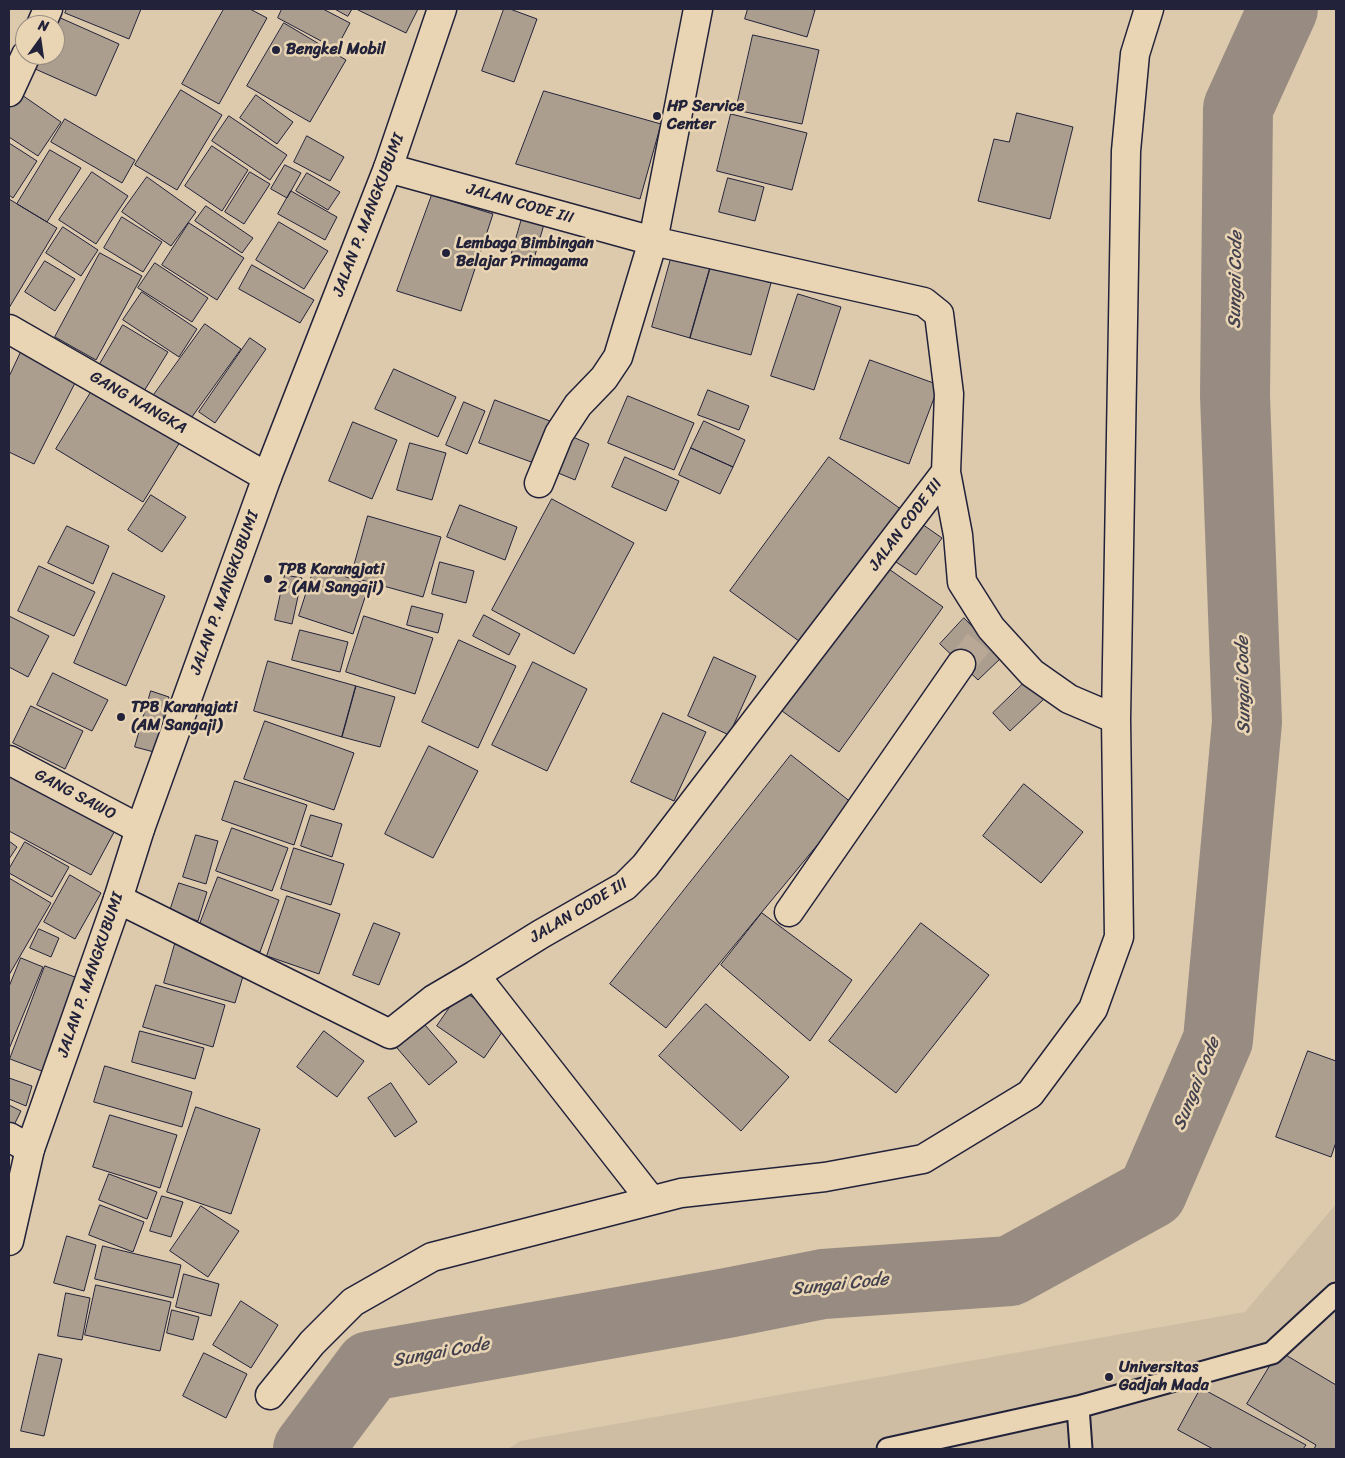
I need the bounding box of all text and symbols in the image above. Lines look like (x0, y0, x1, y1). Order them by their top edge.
text: N (36, 13, 51, 39)
north arrow (15, 15, 65, 65)
place label: Bengkel Mobil (286, 40, 385, 60)
marker: Bengkel Mobil (270, 44, 282, 56)
place label: HP Service Center (667, 97, 744, 135)
marker: HP Service Center (651, 110, 663, 122)
street label: JALAN P. MANGKUBUMI (329, 131, 409, 299)
street label: JALAN CODE III (464, 180, 576, 228)
water label: Sungai Code (1224, 231, 1248, 329)
place label: Lembaga Bimbingan Belajar Primagama (456, 234, 594, 272)
marker: Lembaga Bimbingan Belajar Primagama (440, 247, 452, 259)
street label: GANG NANGKA (86, 367, 190, 439)
street label: JALAN CODE III (865, 475, 947, 575)
street label: JALAN P. MANGKUBUMI (186, 508, 264, 678)
place label: TPB Karangjati 2 (AM Sangaji) (278, 560, 384, 598)
marker: TPB Karangjati 2 (AM Sangaji) (262, 573, 274, 585)
water label: Sungai Code (1232, 636, 1256, 734)
place label: TPB Karangjati (AM Sangaji) (131, 698, 237, 736)
marker: TPB Karangjati (AM Sangaji) (115, 711, 127, 723)
street label: GANG SAWO (31, 766, 119, 824)
street label: JALAN CODE III (527, 874, 631, 948)
street label: JALAN P. MANGKUBUMI (54, 890, 128, 1060)
water label: Sungai Code (1169, 1035, 1225, 1133)
water label: Sungai Code (790, 1269, 890, 1301)
water label: Sungai Code (391, 1334, 491, 1372)
place label: Universitas Gadjah Mada (1119, 1358, 1209, 1396)
marker: Universitas Gadjah Mada (1103, 1371, 1115, 1383)

